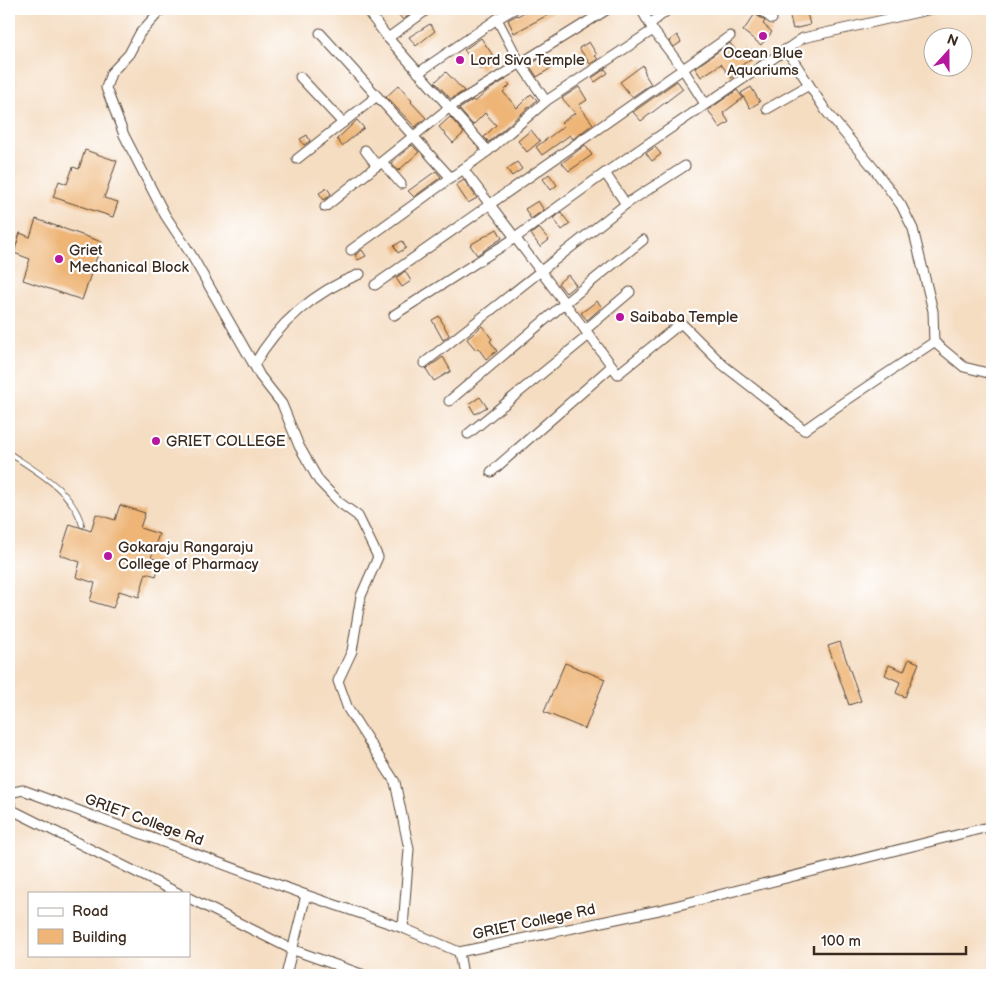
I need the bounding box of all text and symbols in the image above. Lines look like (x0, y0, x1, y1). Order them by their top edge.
north arrow (924, 28, 974, 78)
marker: Ocean Blue Aquariums (757, 30, 769, 42)
text: N (945, 31, 960, 50)
place label: Ocean Blue Aquariums (723, 44, 803, 80)
place label: Lord Siva Temple (470, 51, 585, 70)
marker: Lord Siva Temple (454, 54, 466, 66)
place label: Griet Mechanical Block (69, 241, 189, 277)
marker: Griet Mechanical Block (53, 253, 65, 265)
place label: Saibaba Temple (630, 308, 738, 327)
marker: Saibaba Temple (614, 311, 626, 323)
place label: GRIET COLLEGE (166, 432, 286, 451)
marker: GRIET COLLEGE (150, 435, 162, 447)
place label: Gokaraju Rangaraju College of Pharmacy (118, 538, 259, 574)
marker: Gokaraju Rangaraju College of Pharmacy (102, 550, 114, 562)
street label: GRIET College Rd (82, 790, 206, 850)
legend (28, 892, 190, 956)
street label: GRIET College Rd (471, 900, 597, 944)
text: Road (72, 902, 108, 921)
scale bar (814, 924, 966, 956)
text: Building (72, 928, 127, 947)
text: 100 m (821, 932, 861, 951)

